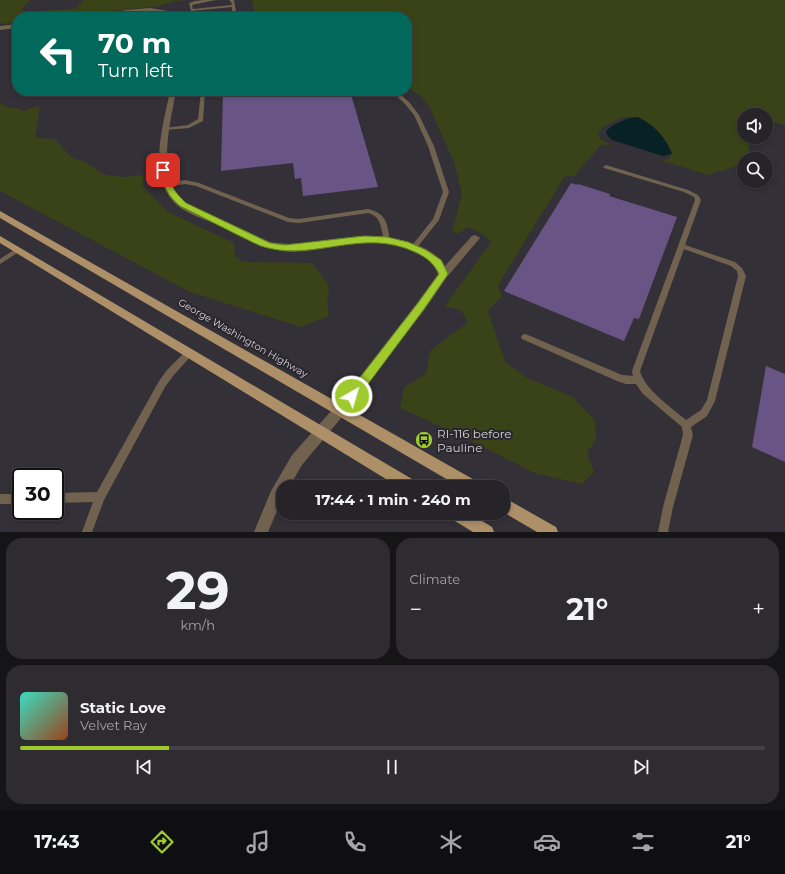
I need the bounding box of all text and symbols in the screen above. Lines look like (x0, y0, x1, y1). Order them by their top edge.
text: 70 m (98, 26, 171, 60)
icon: left (32, 28, 84, 80)
text: Turn left (98, 60, 173, 82)
map controls (737, 108, 773, 188)
button: sound (737, 108, 773, 144)
button: search (737, 152, 773, 188)
pin (146, 153, 180, 187)
icon: arrive (152, 159, 174, 181)
street label: George Washington Highway (176, 296, 311, 381)
position arrow (331, 375, 373, 417)
place label: RI-116 before Pauline (437, 426, 512, 455)
bus stop icon: RI-116 before Pauline (414, 430, 434, 450)
speed limit sign: 30 (12, 468, 64, 520)
text: 17:44 · 1 min · 240 m (315, 490, 471, 509)
text: 29 (166, 559, 230, 622)
text: Climate (410, 571, 460, 587)
text: 21° (566, 591, 608, 628)
text: − (410, 596, 422, 623)
text: + (752, 596, 765, 623)
text: km/h (180, 617, 215, 633)
text: Static Love (80, 698, 166, 717)
text: Velvet Ray (80, 717, 147, 733)
icon: previous (133, 756, 155, 778)
icon: pause (381, 756, 403, 778)
icon: next (630, 756, 652, 778)
icon: directions (148, 828, 176, 856)
icon: music (244, 828, 272, 856)
icon: phone (341, 828, 369, 856)
icon: climate (437, 828, 465, 856)
icon: car (533, 828, 561, 856)
icon: filters (629, 828, 657, 856)
text: 17:43 (34, 831, 80, 853)
text: 21° (726, 831, 751, 853)

